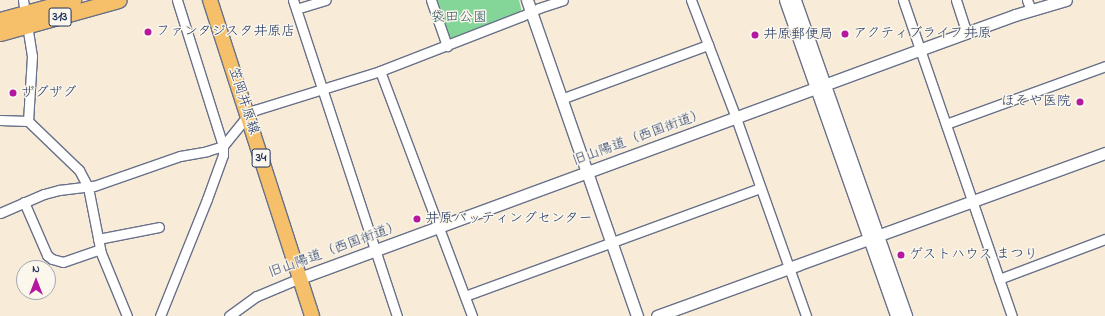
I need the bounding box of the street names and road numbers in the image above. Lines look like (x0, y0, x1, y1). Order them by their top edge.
road number: 313 (48, 6, 72, 28)
street label: 笠岡井原線 (224, 65, 262, 137)
street label: 旧山陽道（西国街道） (570, 106, 708, 170)
road number: 34 (251, 147, 271, 169)
street label: 旧山陽道（西国街道） (266, 218, 404, 282)

